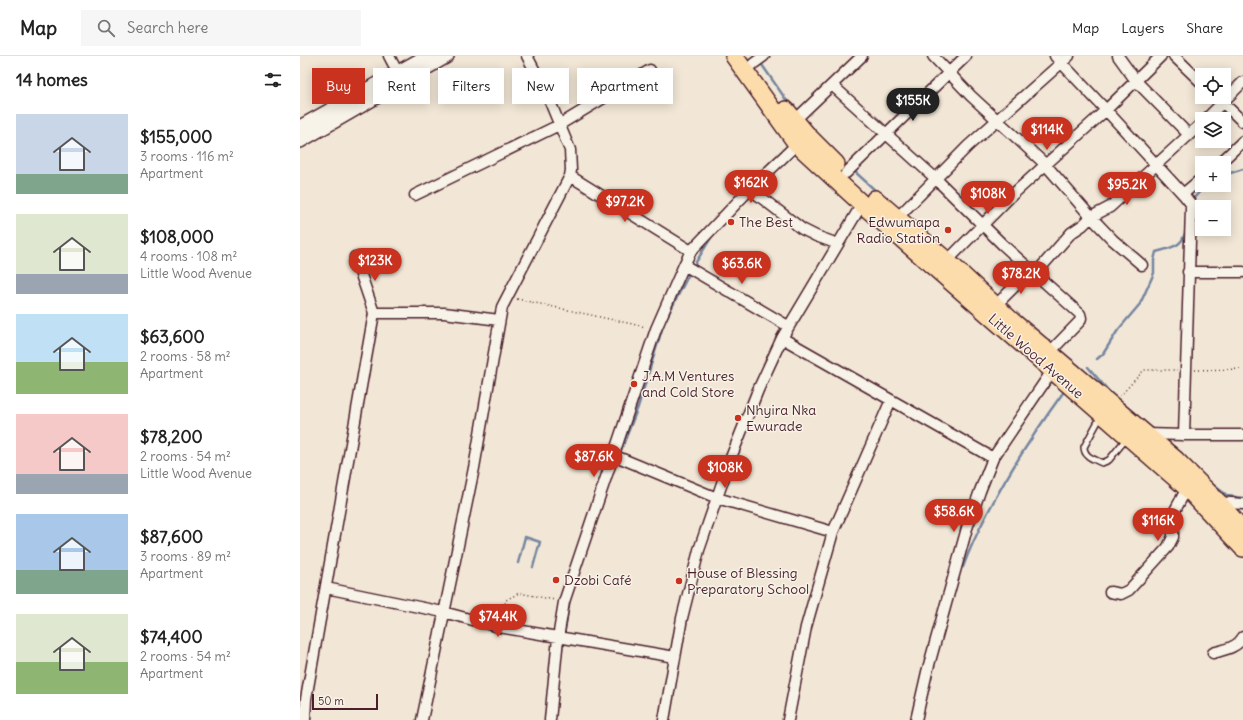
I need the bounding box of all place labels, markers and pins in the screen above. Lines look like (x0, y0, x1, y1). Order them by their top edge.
pin: $155K (885, 88, 941, 122)
pin: $114K (1019, 117, 1075, 151)
pin: $162K (723, 170, 779, 204)
pin: $95.2K (1094, 172, 1160, 206)
pin: $108K (960, 181, 1016, 215)
pin: $97.2K (592, 189, 658, 223)
place label: The Best (739, 213, 793, 231)
place label: Edwumapa Radio Station (857, 213, 940, 247)
marker: The Best (726, 217, 736, 227)
marker: Edwumapa Radio Station (943, 225, 953, 235)
pin: $123K (347, 248, 403, 282)
pin: $63.6K (709, 251, 775, 285)
pin: $78.2K (988, 261, 1054, 295)
place label: J.A.M Ventures and Cold Store (642, 367, 734, 401)
marker: J.A.M Ventures and Cold Store (629, 379, 639, 389)
place label: Nhyira Nka Ewurade (746, 401, 816, 435)
marker: Nhyira Nka Ewurade (733, 413, 743, 423)
pin: $87.6K (561, 444, 627, 478)
pin: $108K (697, 455, 753, 489)
pin: $58.6K (921, 499, 987, 533)
pin: $116K (1130, 508, 1186, 542)
place label: House of Blessing Preparatory School (687, 564, 809, 598)
place label: Dzobi Café (564, 571, 631, 589)
marker: Dzobi Café (551, 575, 561, 585)
marker: House of Blessing Preparatory School (674, 576, 684, 586)
pin: $74.4K (465, 604, 531, 638)

